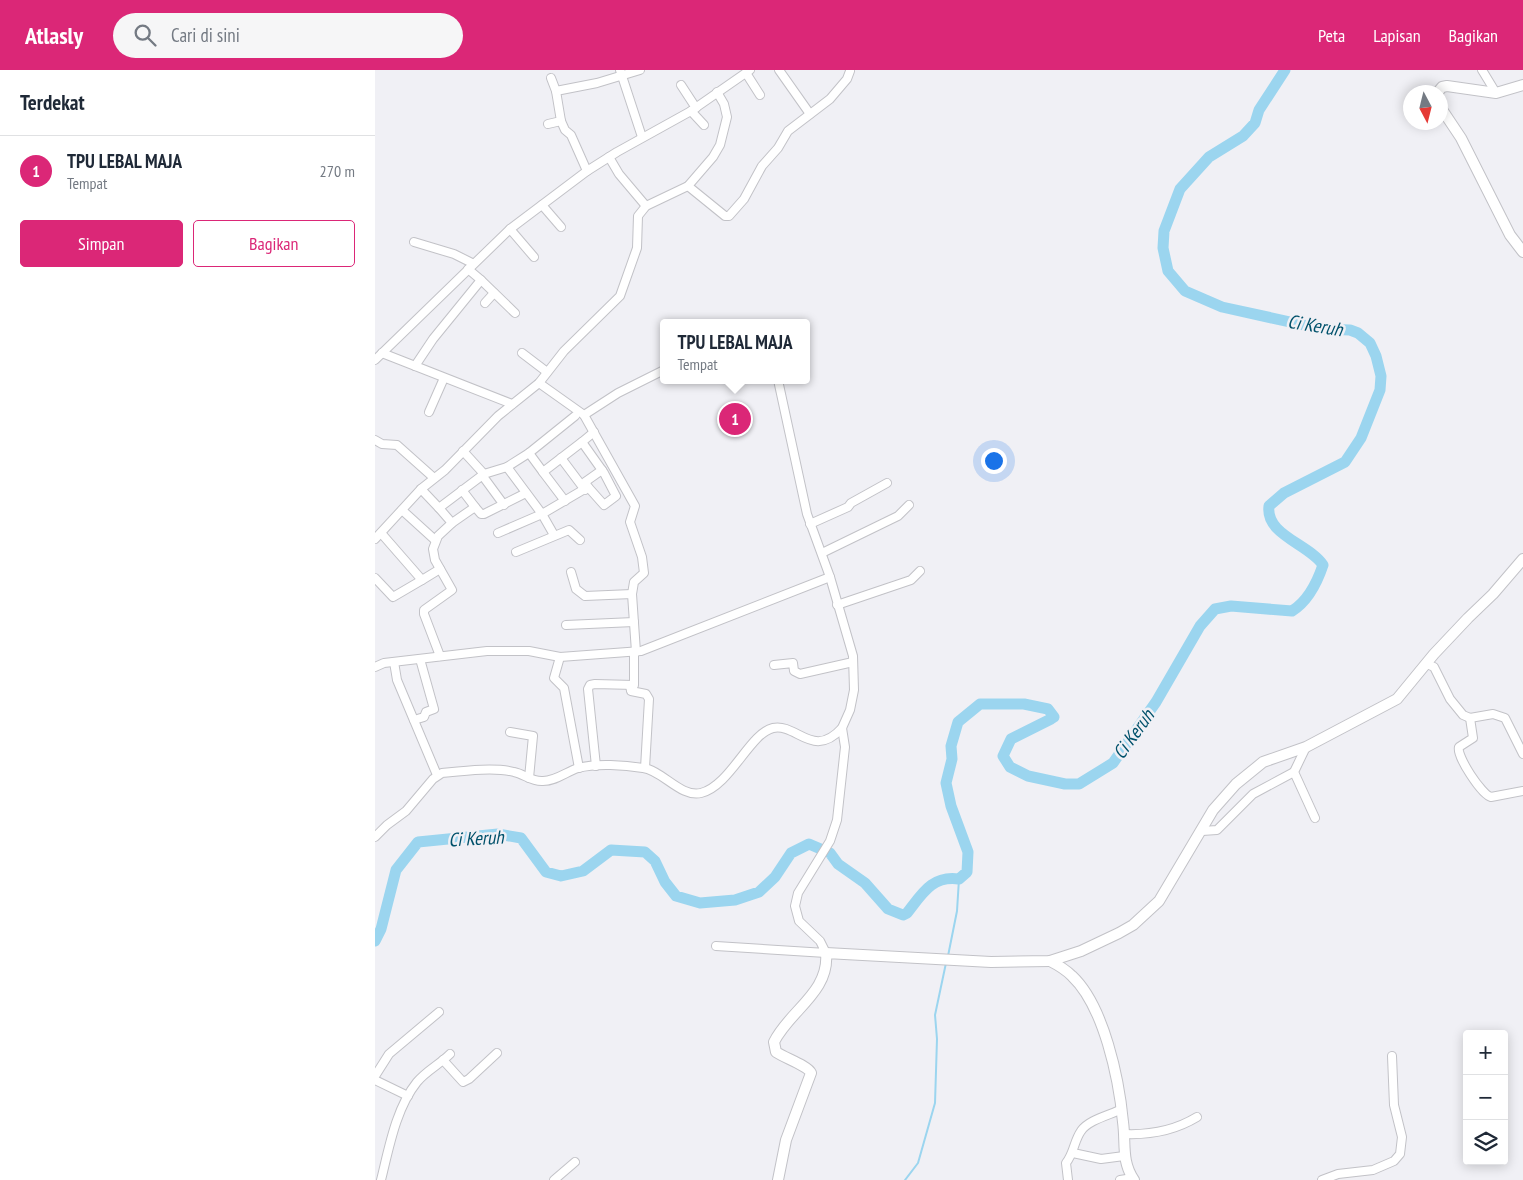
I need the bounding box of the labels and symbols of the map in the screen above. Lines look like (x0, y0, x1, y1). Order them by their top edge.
north arrow (1403, 85, 1448, 130)
water label: Ci Keruh (1286, 309, 1346, 341)
pin: 1 (719, 400, 751, 438)
your location (981, 448, 1007, 474)
water label: Ci Keruh (1107, 703, 1160, 763)
water label: Ci Keruh (448, 824, 506, 851)

